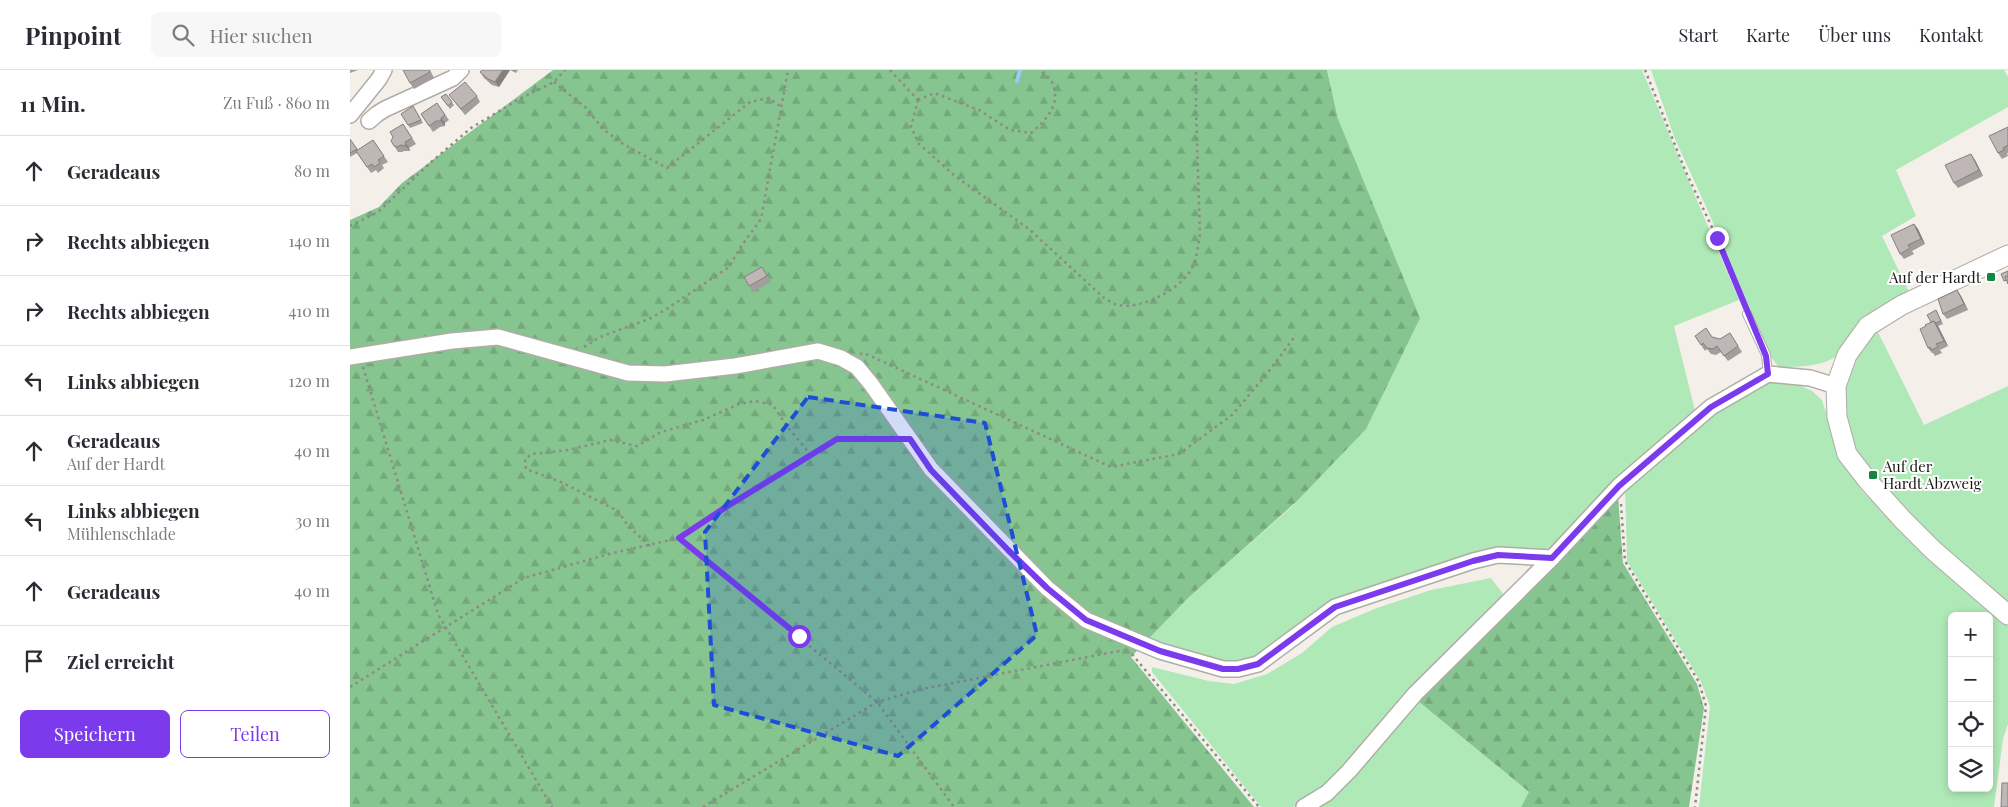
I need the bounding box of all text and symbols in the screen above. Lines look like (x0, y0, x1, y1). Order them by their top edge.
search box (151, 12, 501, 57)
text: Pinpoint (25, 19, 121, 51)
icon: search (169, 21, 197, 49)
text: Hier suchen (209, 22, 313, 48)
text: Start (1678, 23, 1718, 47)
text: Karte (1746, 23, 1790, 47)
text: Über uns (1818, 23, 1891, 47)
text: Kontakt (1919, 23, 1983, 47)
text: 11 Min. (20, 89, 86, 117)
text: Zu Fuß · 860 m (223, 92, 330, 113)
icon: ahead (20, 157, 48, 185)
text: Geradeaus (67, 158, 160, 184)
text: 80 m (294, 160, 330, 181)
icon: right (20, 227, 48, 255)
route end (1706, 227, 1729, 250)
text: Rechts abbiegen (67, 228, 210, 254)
text: 140 m (288, 230, 330, 251)
place label: Auf der Hardt (1888, 267, 1982, 287)
marker: Auf der Hardt (1985, 271, 1997, 283)
icon: right (20, 297, 48, 325)
text: Rechts abbiegen (67, 298, 210, 324)
text: 410 m (288, 300, 330, 321)
icon: left (20, 367, 48, 395)
text: Links abbiegen (67, 368, 200, 394)
text: 120 m (289, 370, 330, 391)
text: Geradeaus (67, 427, 160, 453)
icon: ahead (20, 437, 48, 465)
text: 40 m (294, 440, 330, 461)
text: Auf der Hardt (67, 453, 165, 474)
place label: Auf der Hardt Abzweig (1882, 456, 1982, 493)
marker: Auf der Hardt Abzweig (1867, 469, 1879, 481)
text: Links abbiegen (67, 497, 200, 523)
icon: left (20, 507, 48, 535)
text: 30 m (295, 510, 330, 531)
text: Mühlenschlade (67, 523, 176, 544)
icon: ahead (20, 577, 48, 605)
text: Geradeaus (67, 578, 160, 604)
text: 40 m (294, 580, 330, 601)
map controls (1948, 612, 1993, 792)
button: + (1948, 612, 1993, 657)
route start (788, 625, 811, 648)
icon: arrive (20, 647, 48, 675)
text: Ziel erreicht (67, 648, 175, 674)
button: − (1948, 657, 1993, 702)
button: locate (1948, 702, 1993, 747)
button: Speichern (20, 710, 170, 758)
button: Teilen (180, 710, 330, 758)
button: layers (1948, 747, 1993, 792)

